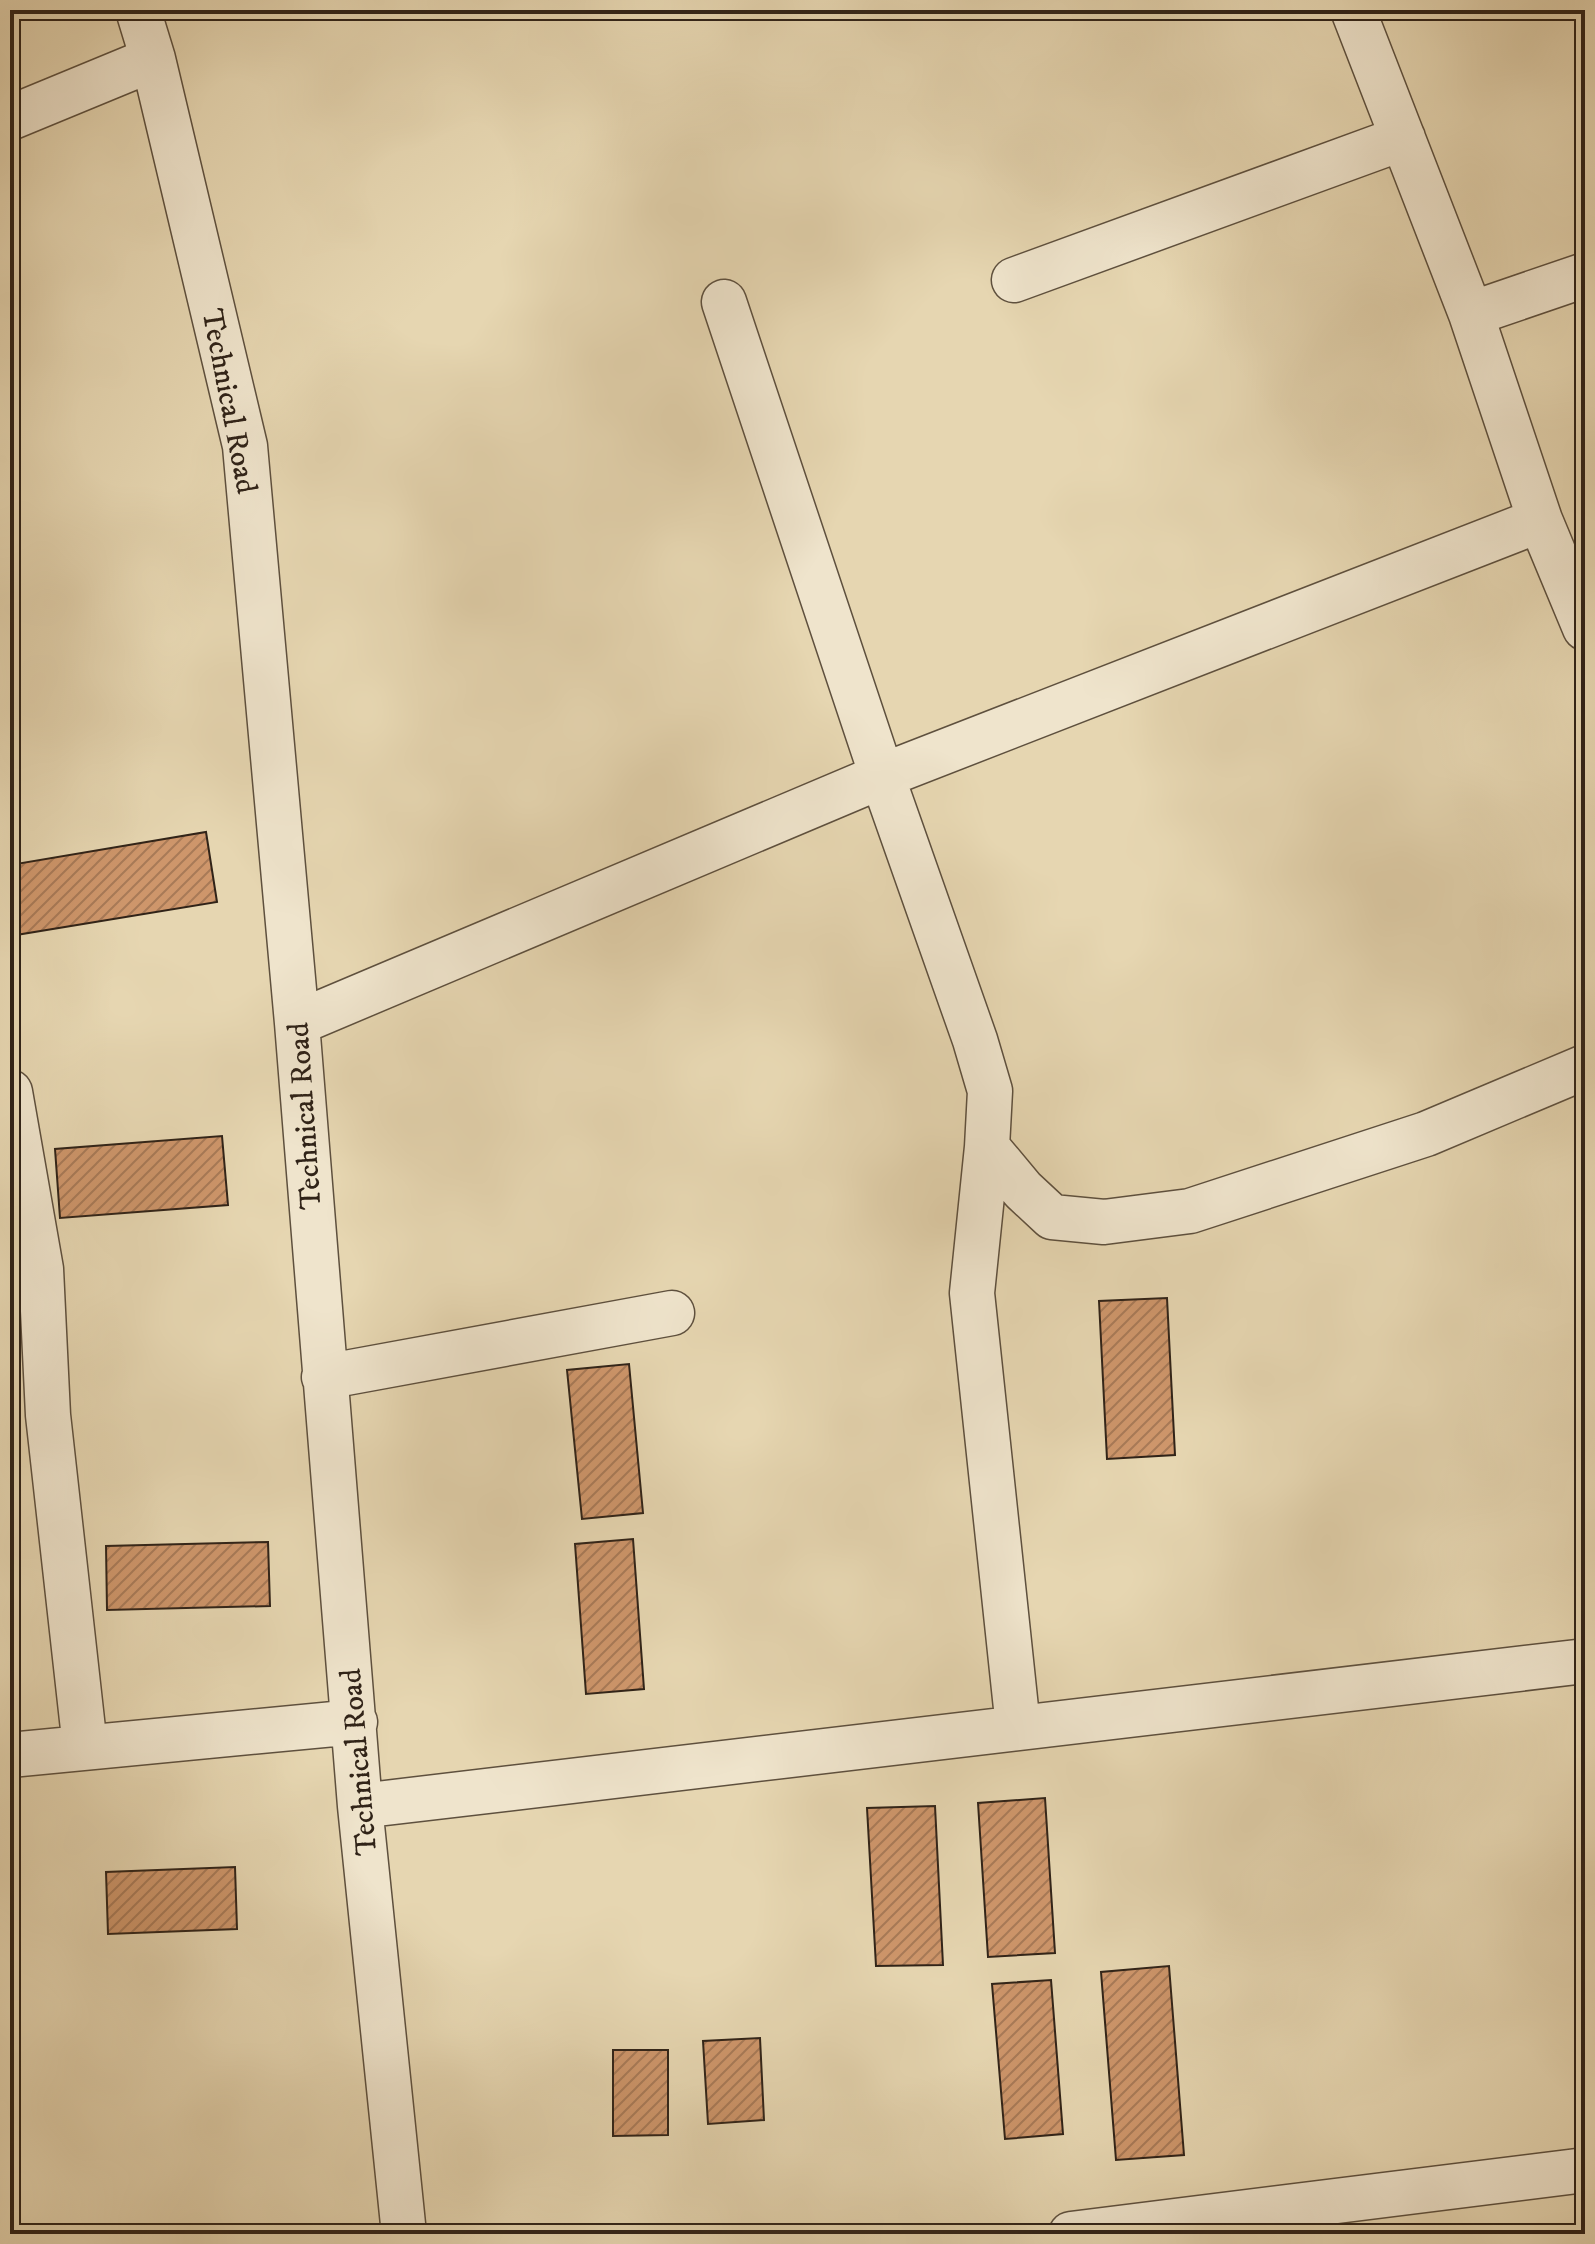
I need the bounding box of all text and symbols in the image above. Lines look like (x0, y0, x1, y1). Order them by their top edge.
street label: Technical Road (192, 306, 265, 497)
street label: Technical Road (281, 1021, 330, 1211)
street label: Technical Road (333, 1667, 386, 1857)

